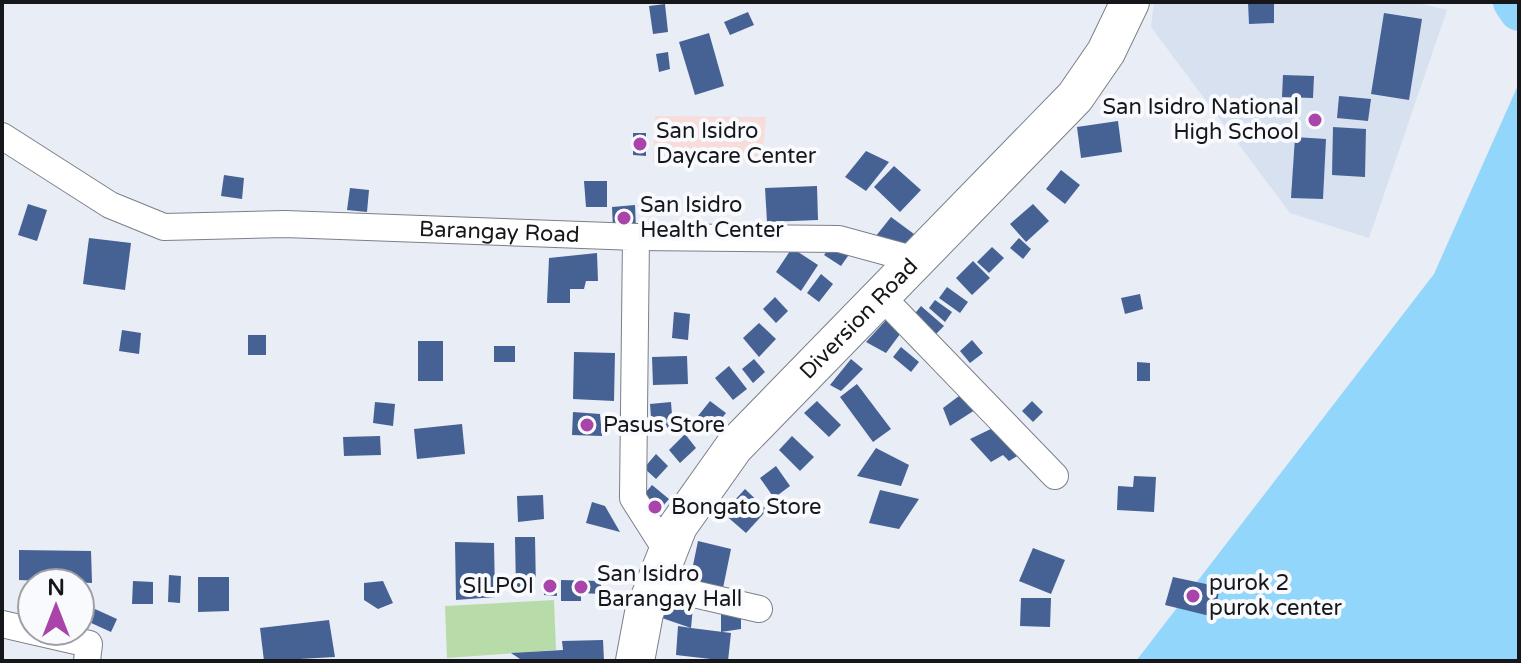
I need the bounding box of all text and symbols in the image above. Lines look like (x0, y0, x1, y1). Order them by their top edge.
place label: San Isidro National High School (1103, 94, 1299, 145)
marker: San Isidro National High School (1306, 111, 1324, 129)
place label: San Isidro Daycare Center (656, 118, 817, 169)
marker: San Isidro Daycare Center (631, 135, 649, 153)
place label: San Isidro Health Center (640, 192, 784, 243)
marker: San Isidro Health Center (615, 209, 633, 227)
street label: Barangay Road (419, 216, 580, 248)
street label: Diversion Road (794, 253, 923, 385)
place label: Pasus Store (603, 412, 725, 438)
marker: Pasus Store (578, 416, 596, 434)
place label: Bongato Store (671, 494, 821, 520)
marker: Bongato Store (646, 498, 664, 516)
place label: San Isidro Barangay Hall (597, 561, 742, 612)
north arrow (16, 567, 96, 647)
place label: purok 2 purok center (1209, 570, 1342, 621)
place label: SILPOI (463, 573, 534, 599)
text: N (47, 575, 65, 601)
marker: SILPOI (541, 577, 559, 595)
marker: San Isidro Barangay Hall (572, 578, 590, 596)
marker: purok 2 purok center (1184, 587, 1202, 605)

